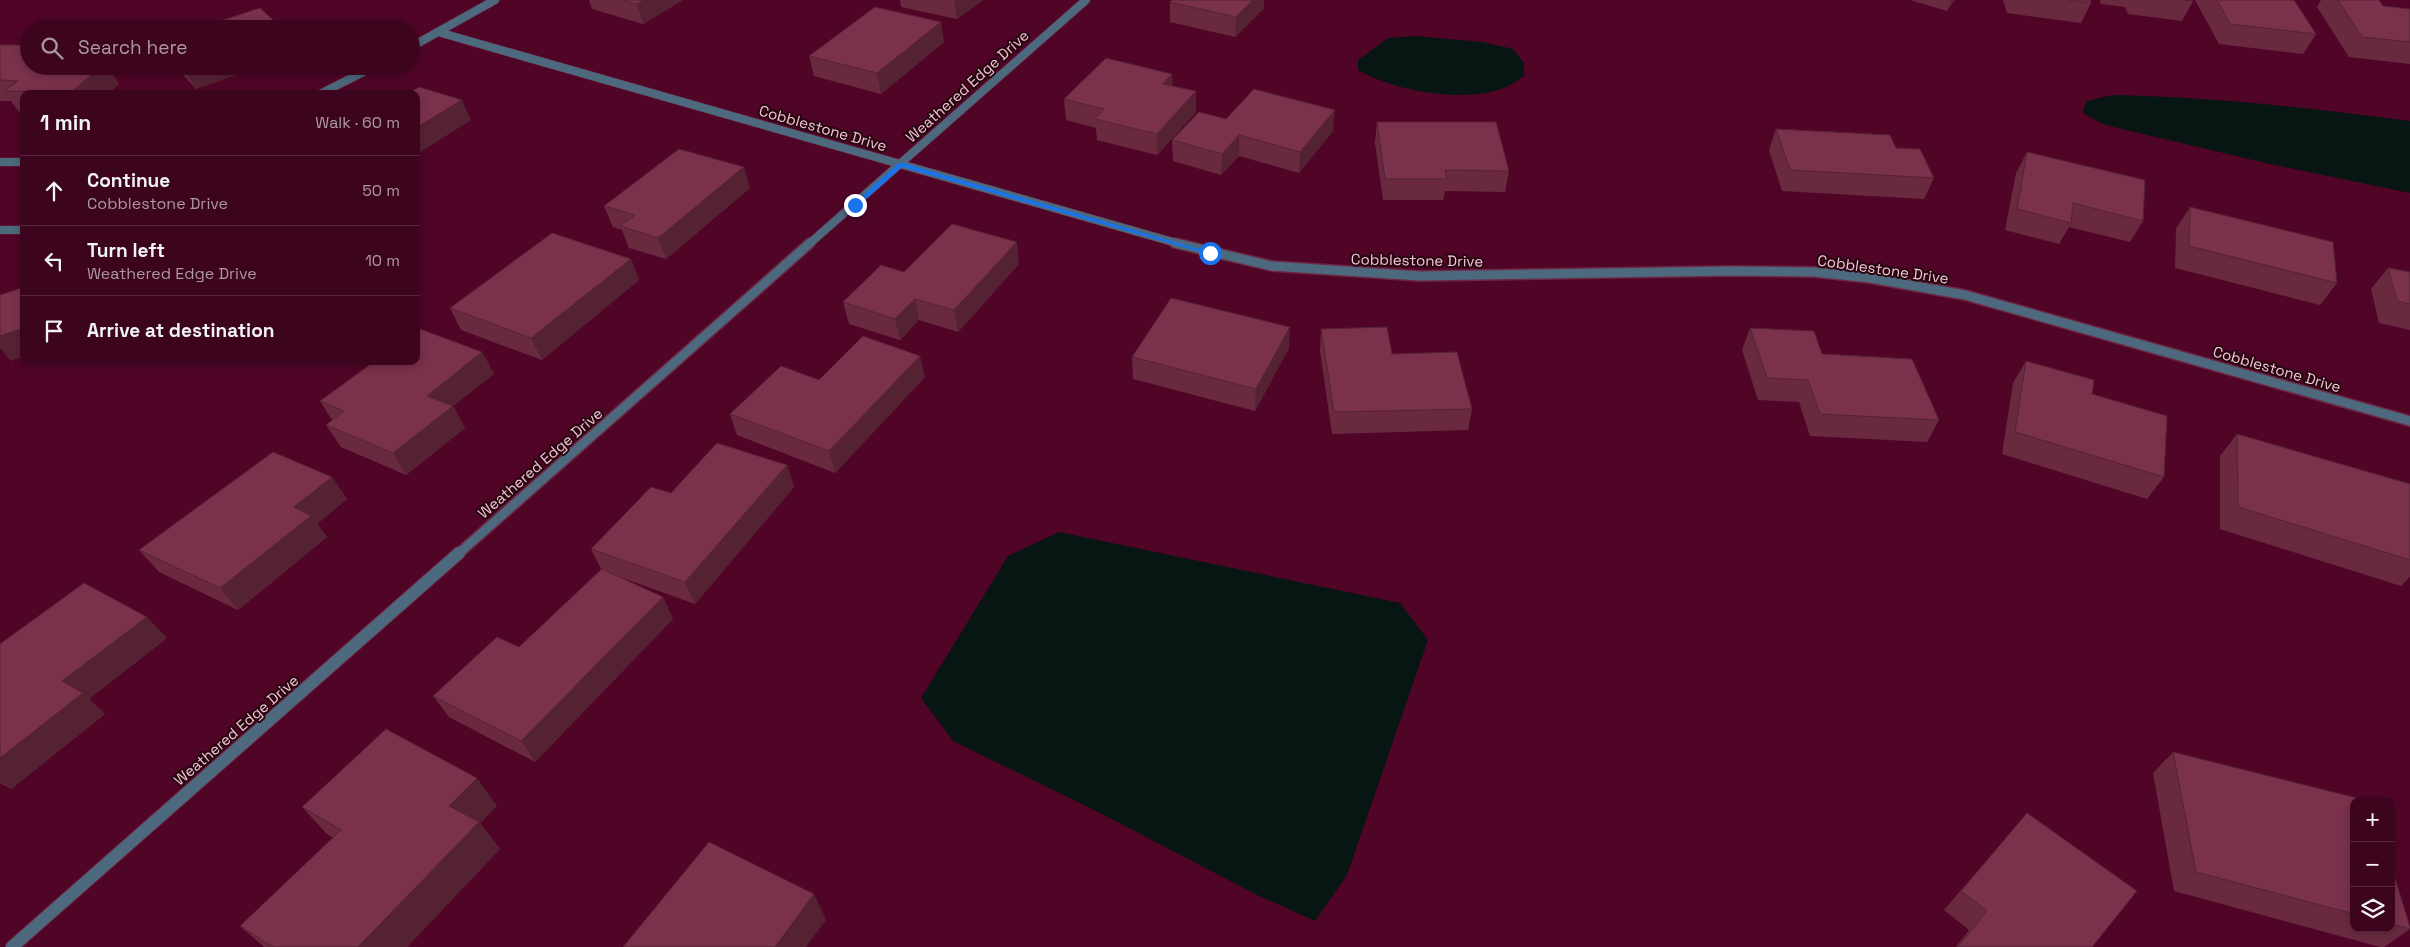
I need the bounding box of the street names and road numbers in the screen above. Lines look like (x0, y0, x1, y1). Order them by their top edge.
street label: Weathered Edge Drive (902, 26, 1033, 146)
street label: Cobblestone Drive (757, 101, 889, 155)
street label: Cobblestone Drive (1351, 249, 1483, 271)
street label: Cobblestone Drive (1816, 250, 1950, 288)
street label: Cobblestone Drive (2211, 342, 2343, 396)
street label: Weathered Edge Drive (474, 404, 606, 522)
street label: Weathered Edge Drive (170, 671, 302, 789)

